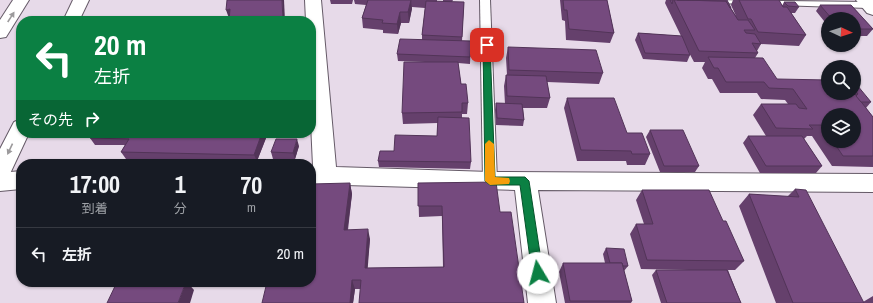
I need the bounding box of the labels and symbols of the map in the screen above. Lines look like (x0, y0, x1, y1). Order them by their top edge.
one-way arrow (7, 11, 14, 22)
north arrow (821, 12, 861, 52)
pin (470, 28, 504, 62)
one-way arrow (7, 144, 13, 156)
position arrow (517, 252, 559, 294)

